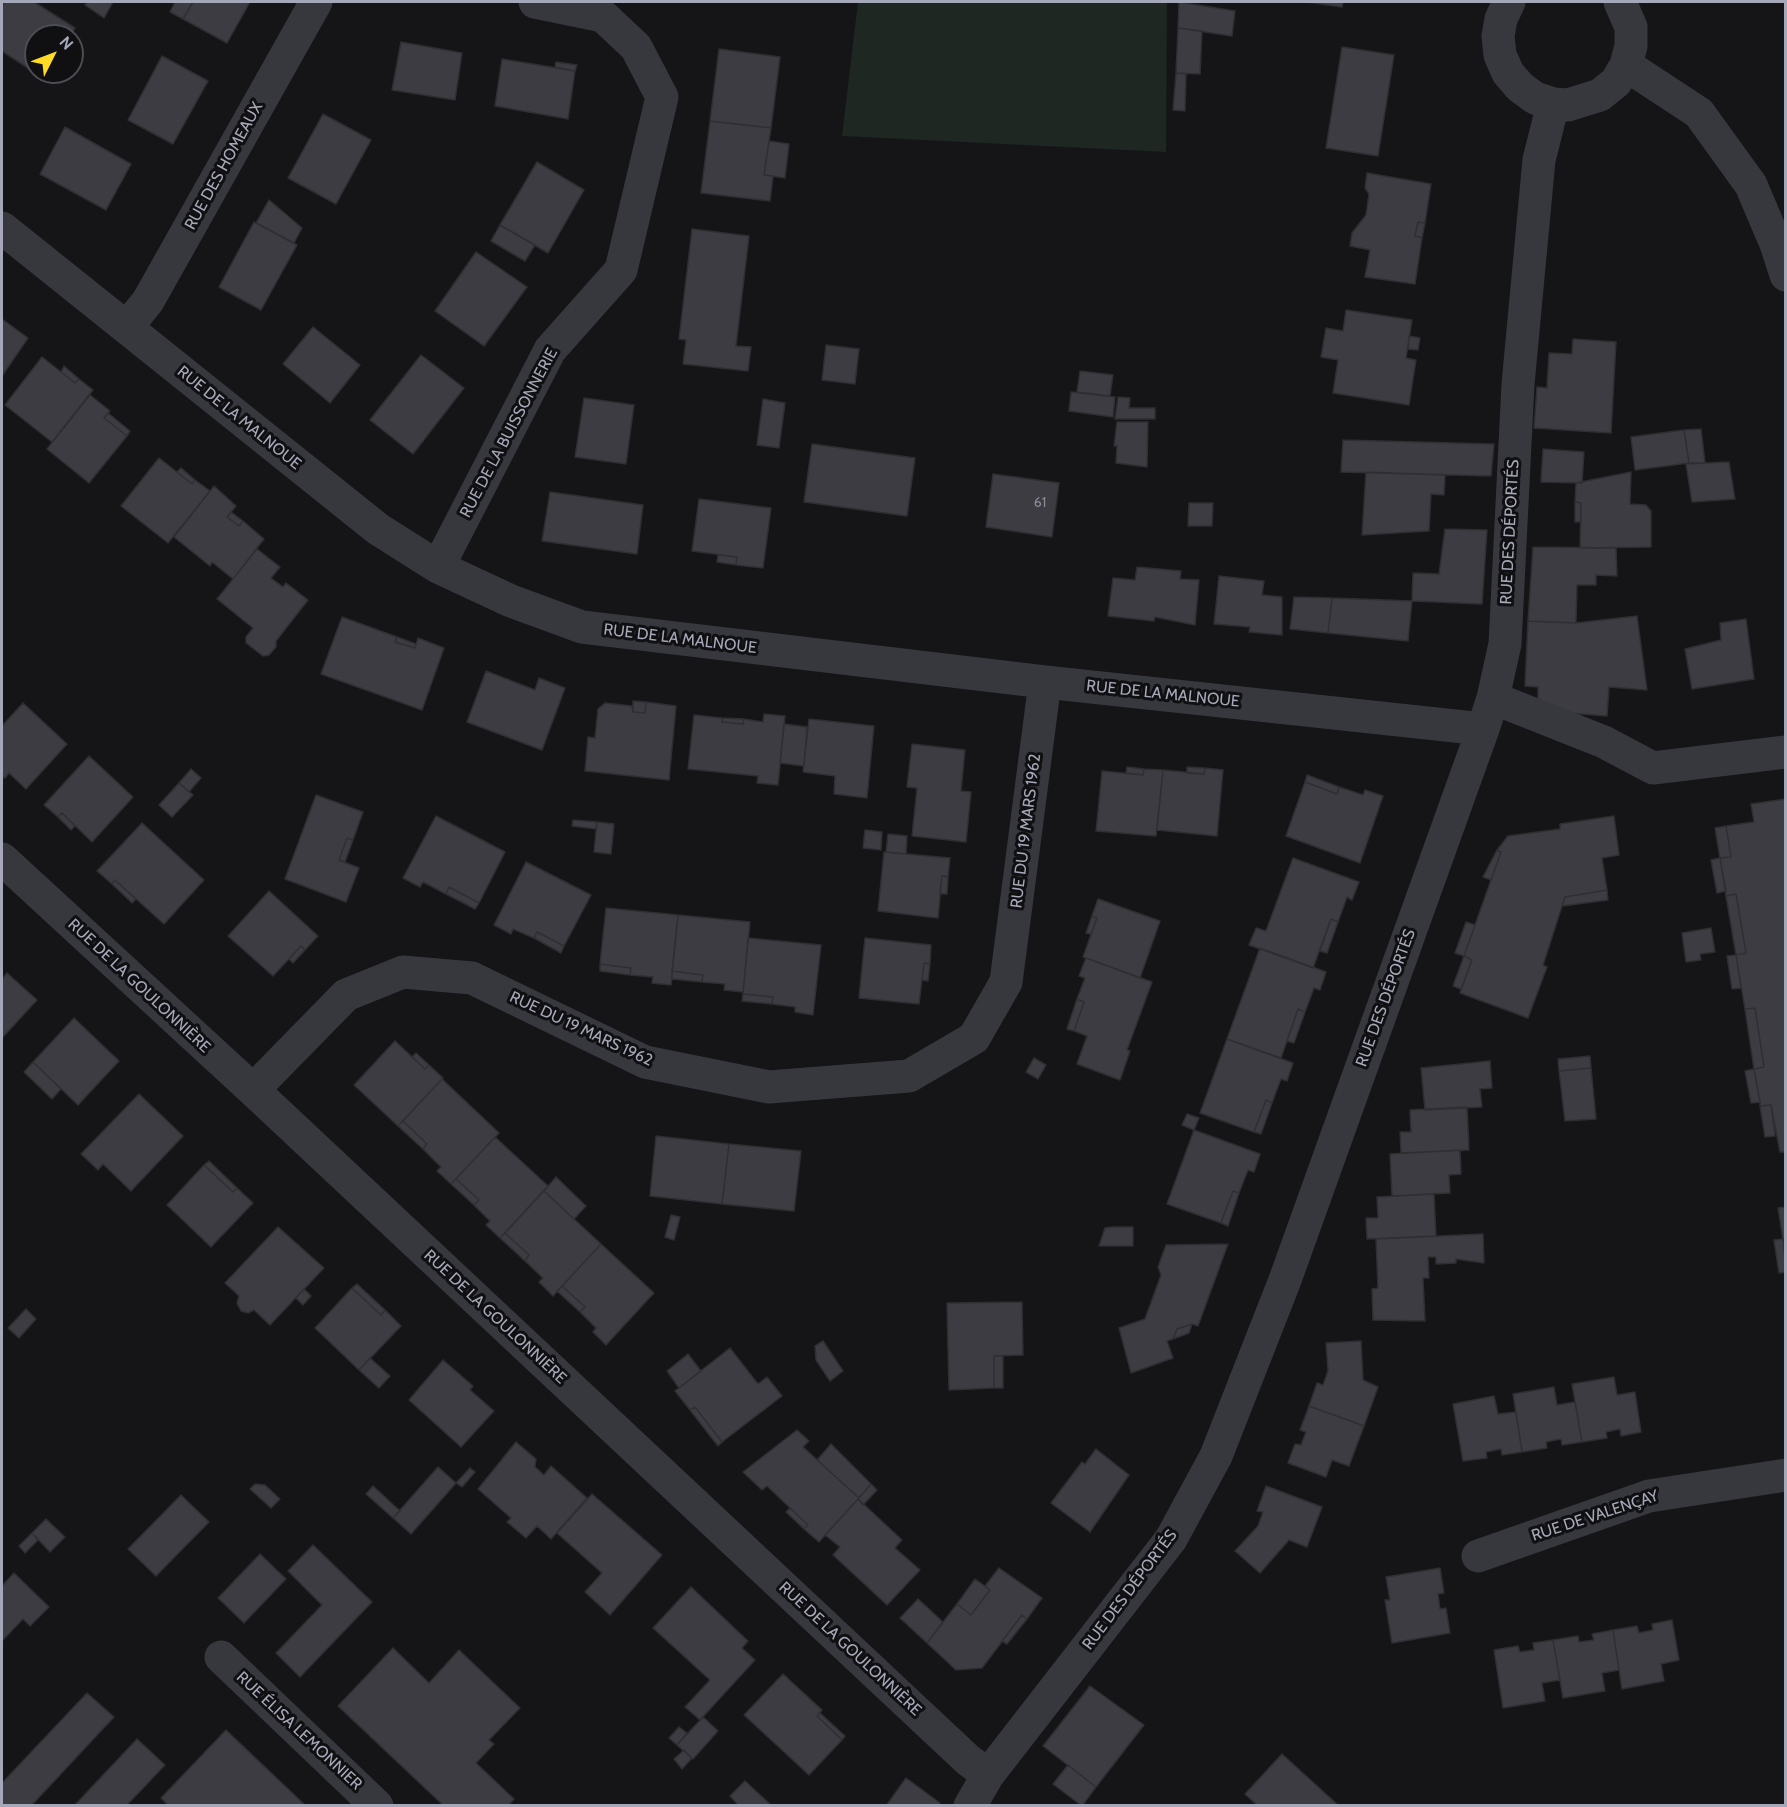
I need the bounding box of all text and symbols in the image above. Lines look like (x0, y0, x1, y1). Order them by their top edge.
north arrow (24, 24, 84, 84)
text: N (55, 32, 77, 54)
street label: RUE DES HOMEAUX (181, 99, 267, 233)
street label: RUE DE LA BUISSONNERIE (456, 345, 562, 521)
street label: RUE DE LA MALNOUE (173, 362, 305, 474)
street label: RUE DES DÉPORTÉS (1497, 459, 1523, 605)
house number: 61 (1034, 495, 1046, 511)
street label: RUE DE LA MALNOUE (602, 620, 758, 658)
street label: RUE DE LA MALNOUE (1085, 676, 1241, 712)
street label: RUE DU 19 MARS 1962 (1007, 753, 1045, 909)
street label: RUE DE LA GOULONNIÈRE (64, 915, 214, 1057)
street label: RUE DES DÉPORTÉS (1352, 926, 1420, 1070)
street label: RUE DU 19 MARS 1962 (506, 987, 656, 1071)
street label: RUE DE LA GOULONNIÈRE (420, 1246, 570, 1388)
street label: RUE DE VALENÇAY (1529, 1486, 1661, 1546)
street label: RUE DES DÉPORTÉS (1079, 1526, 1181, 1654)
street label: RUE DE LA GOULONNIÈRE (775, 1578, 925, 1720)
street label: RUE ÉLISA LEMONNIER (232, 1668, 366, 1794)

